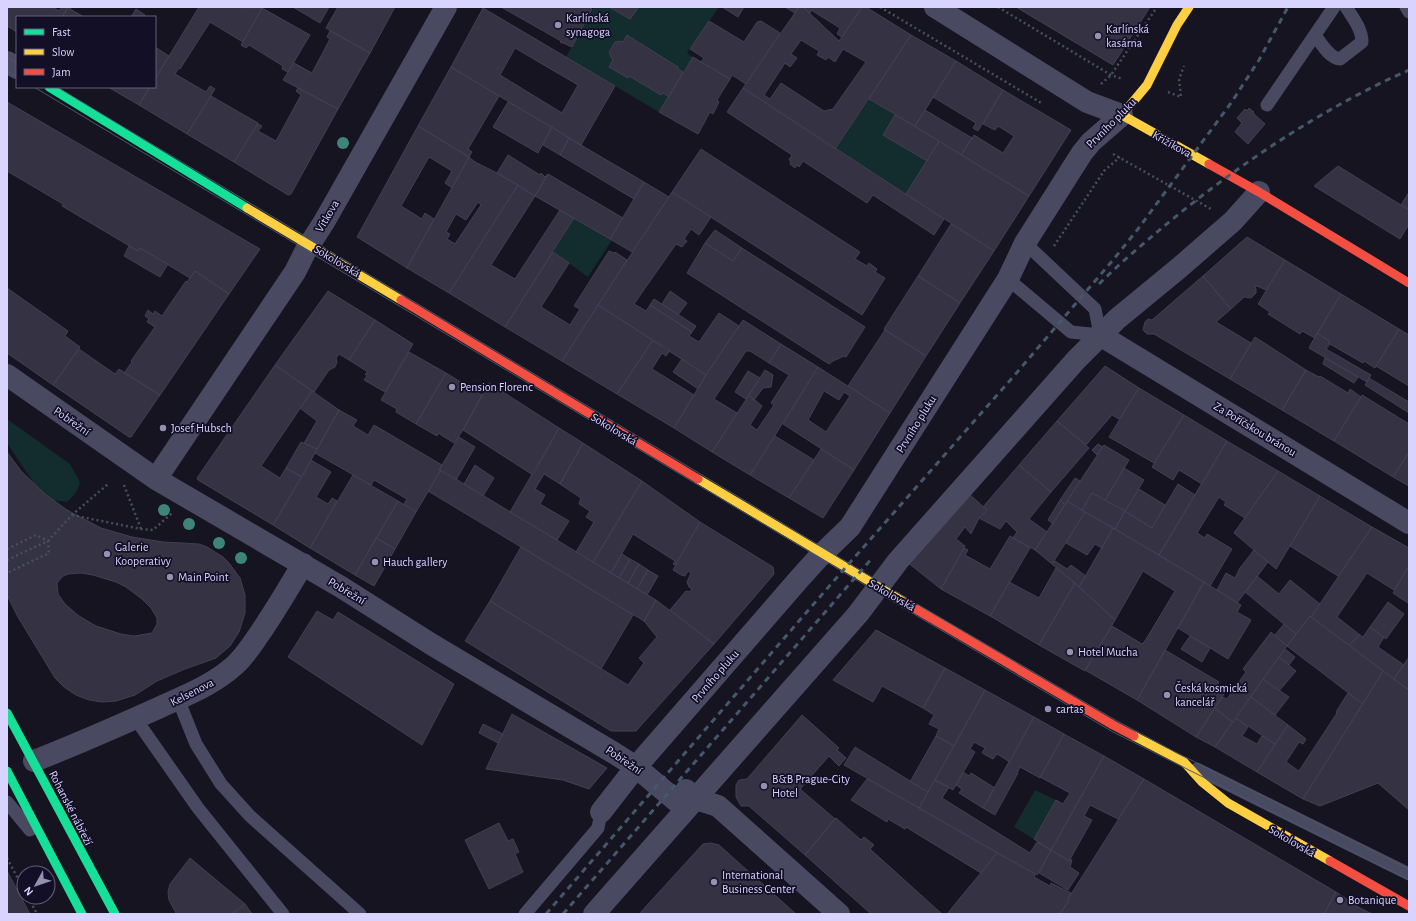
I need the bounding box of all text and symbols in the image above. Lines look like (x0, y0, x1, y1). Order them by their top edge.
place label: Karlínská synagoga (566, 12, 611, 39)
legend (16, 16, 156, 88)
marker: Karlínská synagoga (553, 20, 563, 30)
place label: Karlínská kasárna (1106, 23, 1149, 49)
text: Fast (52, 26, 71, 38)
marker: Karlínská kasárna (1093, 31, 1103, 41)
text: Slow (52, 46, 74, 58)
text: Jam (52, 66, 71, 78)
street label: Prvního pluku (1084, 96, 1138, 150)
street label: Křižíkova (1150, 128, 1194, 160)
street label: Vítkova (313, 198, 341, 234)
street label: Sokolovská (312, 243, 363, 280)
place label: Pension Florenc (460, 381, 533, 393)
marker: Pension Florenc (447, 382, 457, 392)
street label: Prvního pluku (894, 393, 938, 455)
street label: Za Poříčskou bránou (1212, 400, 1298, 458)
street label: Pobřežní (52, 404, 92, 438)
street label: Sokolovská (589, 411, 640, 448)
place label: Josef Hubsch (171, 422, 232, 434)
marker: Josef Hubsch (158, 423, 168, 433)
place label: Galerie Kooperativy (115, 541, 171, 568)
marker: Galerie Kooperativy (102, 549, 112, 559)
place label: Hauch gallery (383, 556, 447, 569)
marker: Hauch gallery (370, 557, 380, 567)
place label: Main Point (178, 571, 229, 583)
marker: Main Point (165, 572, 175, 582)
street label: Pobřežní (326, 575, 368, 607)
street label: Sokolovská (867, 577, 918, 613)
place label: Hotel Mucha (1078, 646, 1138, 658)
street label: Prvního pluku (689, 647, 741, 705)
marker: Hotel Mucha (1065, 647, 1075, 657)
street label: Kelsenova (168, 676, 216, 708)
place label: Česká kosmická kancelář (1175, 681, 1248, 708)
marker: Česká kosmická kancelář (1162, 690, 1172, 700)
place label: cartas (1056, 703, 1084, 715)
marker: cartas (1043, 704, 1053, 714)
street label: Pobřežní (604, 744, 644, 777)
street label: Rohanské nábřeží (47, 769, 95, 847)
place label: B&B Prague-City Hotel (772, 773, 850, 799)
marker: B&B Prague-City Hotel (759, 781, 769, 791)
street label: Sokolovská (1267, 823, 1318, 859)
north arrow (16, 865, 56, 905)
place label: International Business Center (722, 869, 795, 895)
marker: International Business Center (709, 877, 719, 887)
text: N (22, 885, 35, 898)
place label: Botanique (1348, 894, 1396, 906)
marker: Botanique (1335, 895, 1345, 905)

